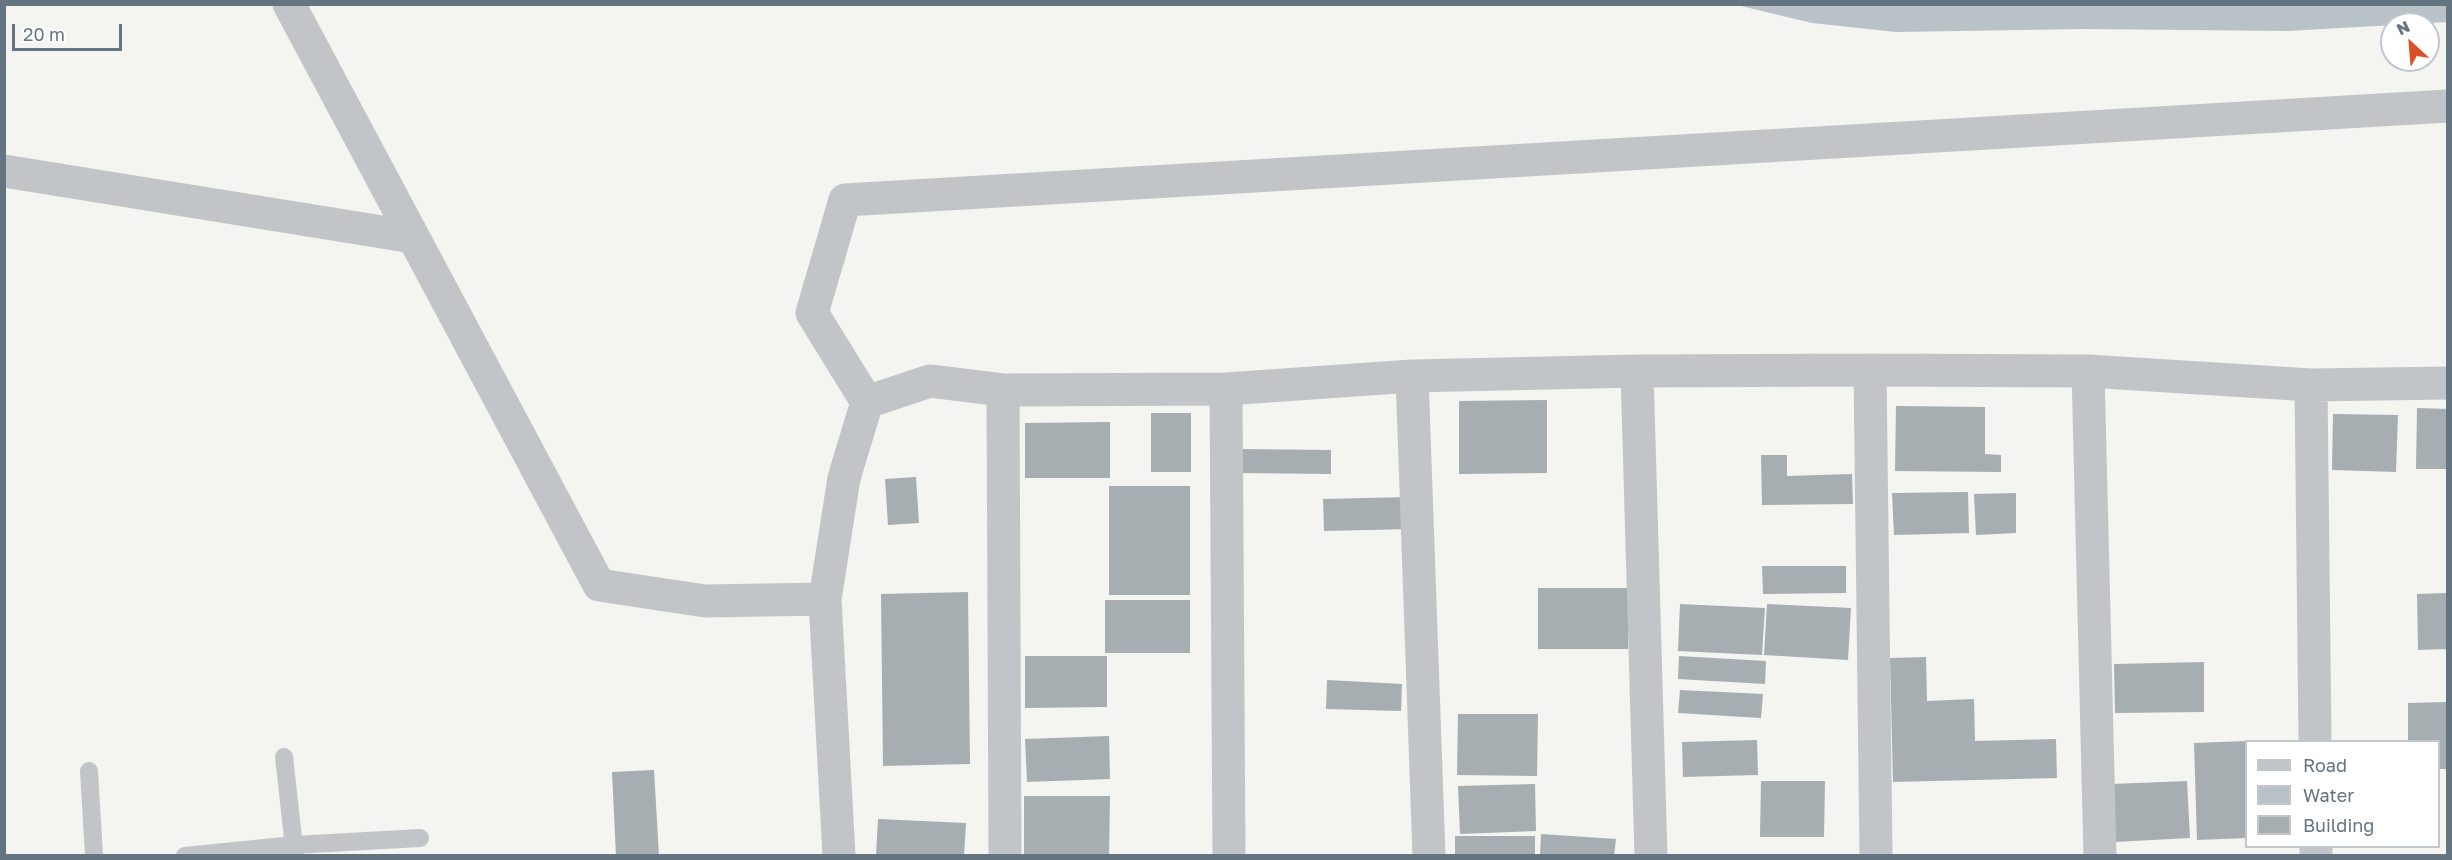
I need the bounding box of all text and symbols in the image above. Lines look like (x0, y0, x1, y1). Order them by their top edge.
scale bar (15, 12, 124, 50)
north arrow (2380, 12, 2440, 72)
text: N (2393, 16, 2413, 39)
text: 20 m (23, 23, 65, 45)
legend (2245, 740, 2440, 848)
text: Road (2303, 754, 2347, 776)
text: Water (2303, 784, 2354, 806)
text: Building (2303, 814, 2374, 836)

